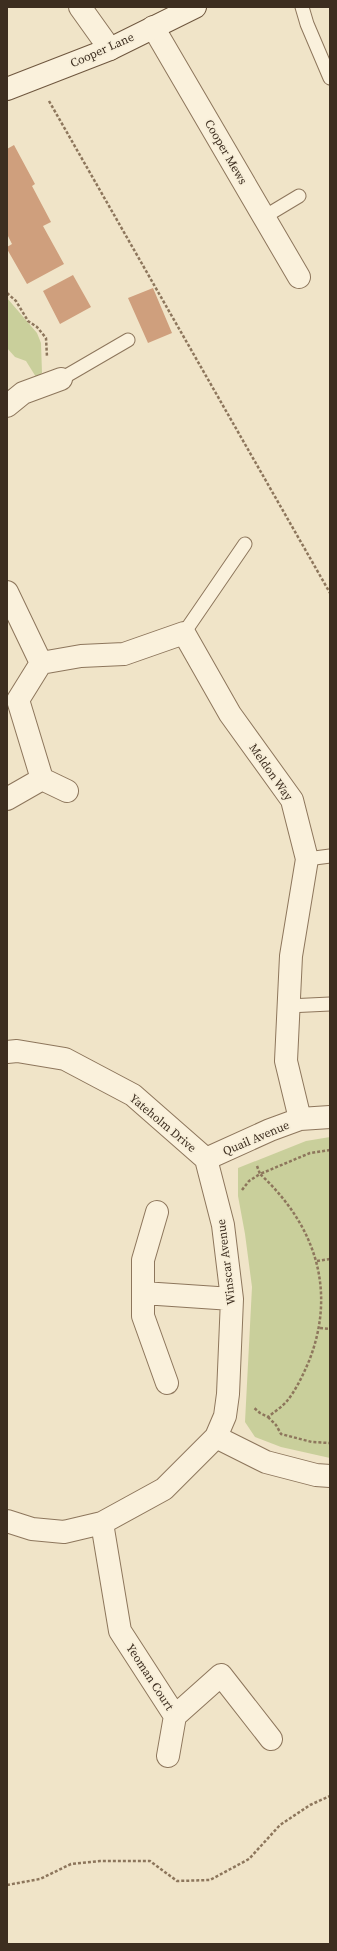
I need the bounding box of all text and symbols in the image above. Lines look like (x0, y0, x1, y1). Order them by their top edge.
street label: Cooper Lane (68, 29, 136, 71)
street label: Cooper Mews (201, 117, 251, 187)
street label: Meldon Way (245, 740, 297, 804)
street label: Yateholm Drive (126, 1090, 200, 1156)
street label: Quail Avenue (220, 1117, 292, 1159)
street label: Winscar Avenue (213, 1218, 239, 1306)
street label: Yeoman Court (122, 1641, 178, 1713)

